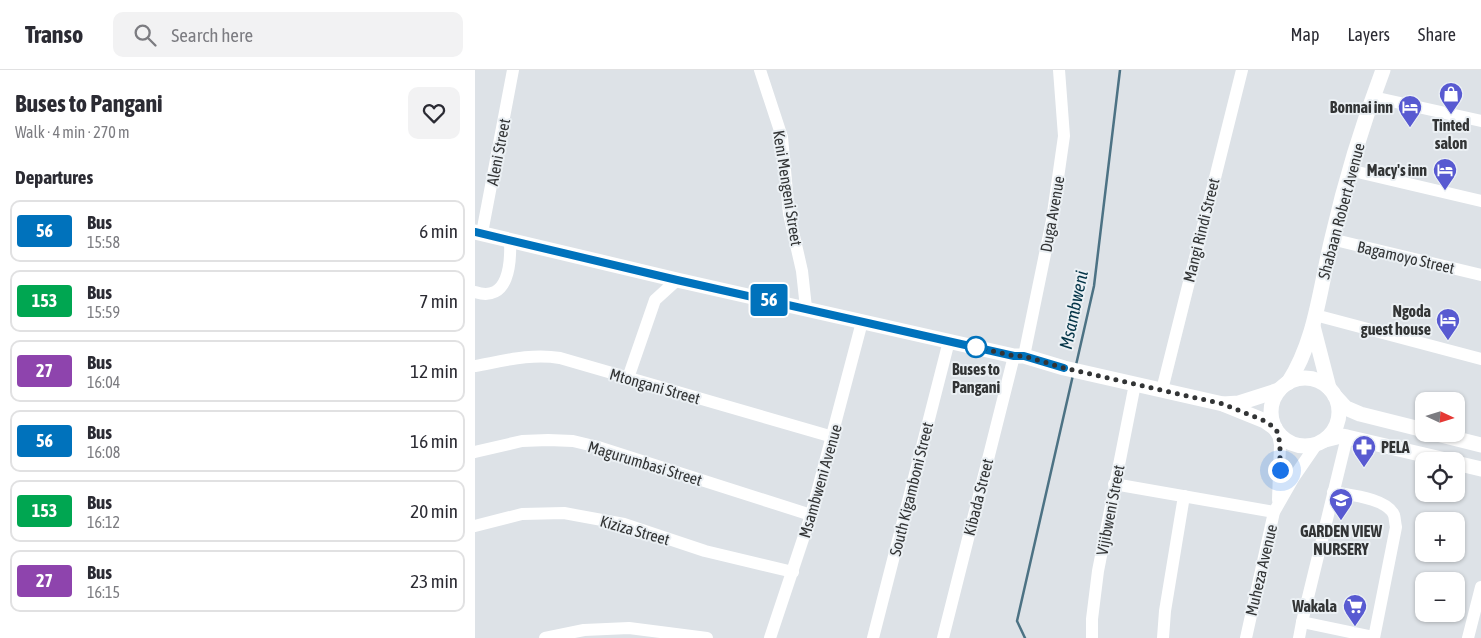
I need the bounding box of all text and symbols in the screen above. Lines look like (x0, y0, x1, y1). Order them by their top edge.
search box (113, 12, 463, 57)
text: Transo (25, 21, 83, 48)
icon: search (131, 21, 159, 49)
text: Search here (171, 24, 253, 46)
text: Map (1290, 24, 1319, 45)
text: Layers (1347, 24, 1390, 45)
text: Share (1418, 24, 1456, 45)
shop icon: Tinted salon (1438, 81, 1464, 115)
button: heart (408, 87, 460, 139)
text: Buses to Pangani (15, 90, 163, 117)
hotel icon: Bonnai inn (1397, 94, 1423, 128)
place label: Bonnai inn (1330, 98, 1393, 116)
place label: Tinted salon (1432, 116, 1470, 152)
street label: Aleni Street (483, 117, 513, 187)
text: Walk · 4 min · 270 m (15, 123, 129, 141)
street label: Keni Mengeni Street (769, 129, 806, 248)
street label: Shabaan Robert Avenue (1314, 141, 1368, 281)
hotel icon: Macy's inn (1432, 157, 1458, 191)
place label: Macy's inn (1367, 161, 1427, 179)
text: Departures (15, 166, 93, 188)
street label: Duga Avenue (1036, 174, 1069, 254)
street label: Mangi Rindi Street (1179, 176, 1224, 284)
text: Bus (87, 211, 112, 233)
text: 56 (36, 220, 53, 241)
text: 6 min (419, 220, 458, 242)
text: 15:58 (87, 233, 120, 251)
street label: Bagamoyo Street (1355, 237, 1457, 278)
water label: Msambweni (1055, 269, 1092, 351)
text: Bus (87, 281, 112, 303)
line badge: 56 (747, 284, 791, 316)
text: 56 (761, 289, 777, 310)
text: 153 (32, 290, 57, 311)
text: 7 min (419, 290, 458, 312)
place label: Ngoda guest house (1361, 302, 1431, 338)
text: 15:59 (87, 303, 120, 321)
hotel icon: Ngoda guest house (1435, 307, 1461, 341)
marker: Buses to Pangani (965, 336, 987, 358)
text: Bus (87, 351, 112, 373)
text: 27 (36, 360, 53, 381)
text: 12 min (410, 360, 458, 382)
place label: Buses to Pangani (952, 360, 1000, 396)
street label: Mtongani Street (607, 365, 703, 409)
text: 16:04 (87, 373, 120, 391)
north arrow (1415, 392, 1465, 442)
map controls (1415, 392, 1465, 622)
street label: South Kigamboni Street (886, 420, 937, 558)
text: Bus (87, 421, 112, 443)
street label: Msambweni Avenue (795, 422, 845, 540)
text: 56 (36, 430, 53, 451)
text: 16 min (410, 430, 458, 452)
pharmacy icon: PELA (1351, 434, 1377, 468)
street label: Magurumbasi Street (585, 437, 705, 490)
place label: PELA (1381, 438, 1410, 456)
text: 16:08 (87, 443, 120, 461)
button: locate (1415, 452, 1465, 502)
street label: Kibada Street (960, 456, 996, 537)
your location (1268, 458, 1293, 483)
street label: Vijibweni Street (1092, 463, 1129, 557)
school or university icon: GARDEN VIEW NURSERY (1328, 487, 1354, 521)
text: Bus (87, 491, 112, 513)
text: 153 (32, 500, 57, 521)
text: 20 min (410, 500, 458, 522)
street label: Kiziza Street (598, 511, 672, 549)
button: + (1415, 512, 1465, 562)
text: 16:12 (87, 513, 120, 531)
place label: GARDEN VIEW NURSERY (1300, 522, 1382, 558)
street label: Muheza Avenue (1242, 523, 1280, 617)
text: Bus (87, 561, 112, 583)
text: 27 (36, 570, 53, 591)
text: 23 min (410, 570, 458, 592)
button: − (1415, 572, 1465, 622)
text: 16:15 (87, 583, 120, 601)
supermarket icon: Wakala (1342, 593, 1368, 627)
place label: Wakala (1291, 597, 1337, 615)

